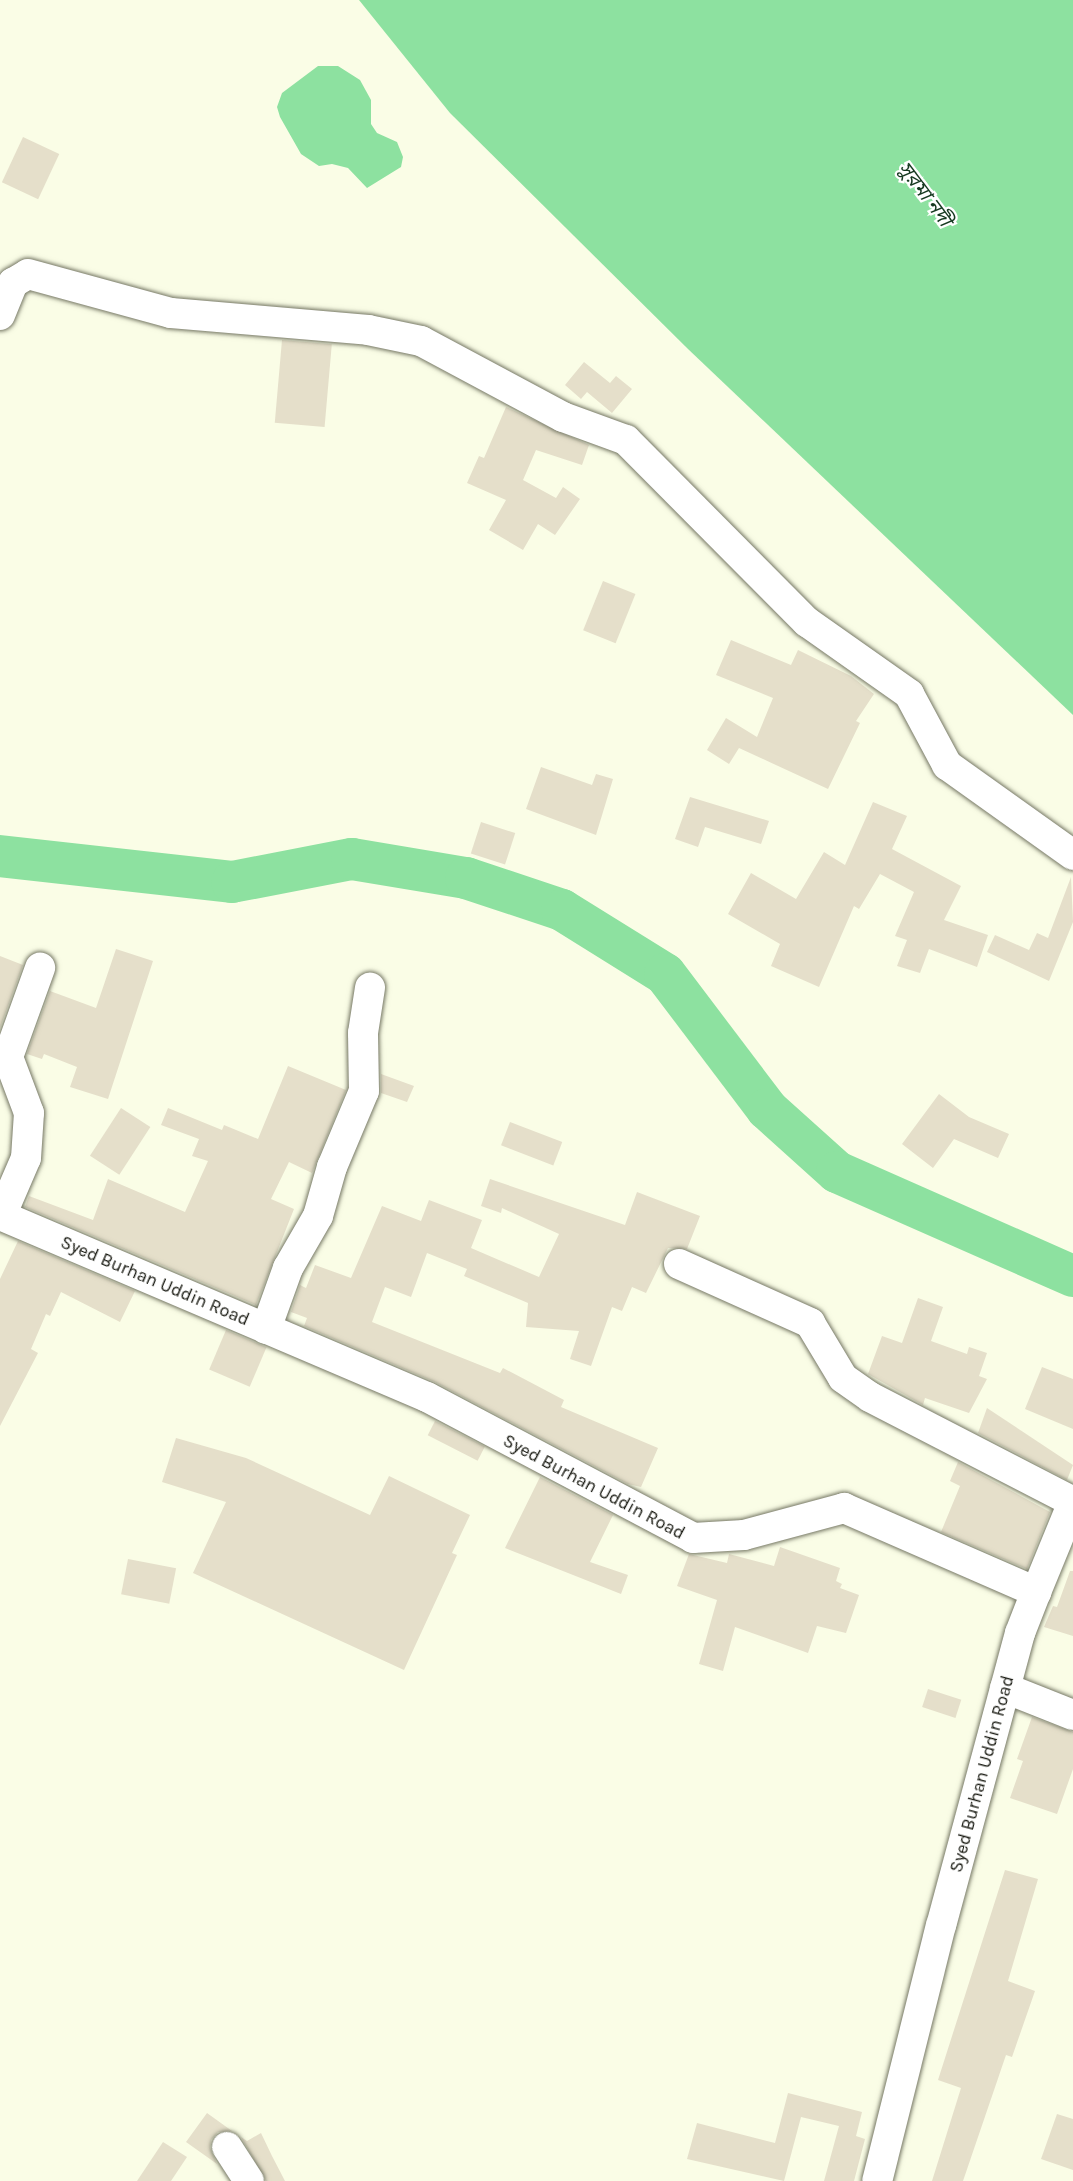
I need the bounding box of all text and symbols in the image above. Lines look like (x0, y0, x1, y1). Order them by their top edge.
water label: সুরমা নদী (893, 157, 957, 231)
street label: Syed Burhan Uddin Road (57, 1231, 253, 1331)
street label: Syed Burhan Uddin Road (499, 1430, 689, 1544)
street label: Syed Burhan Uddin Road (945, 1673, 1019, 1875)

